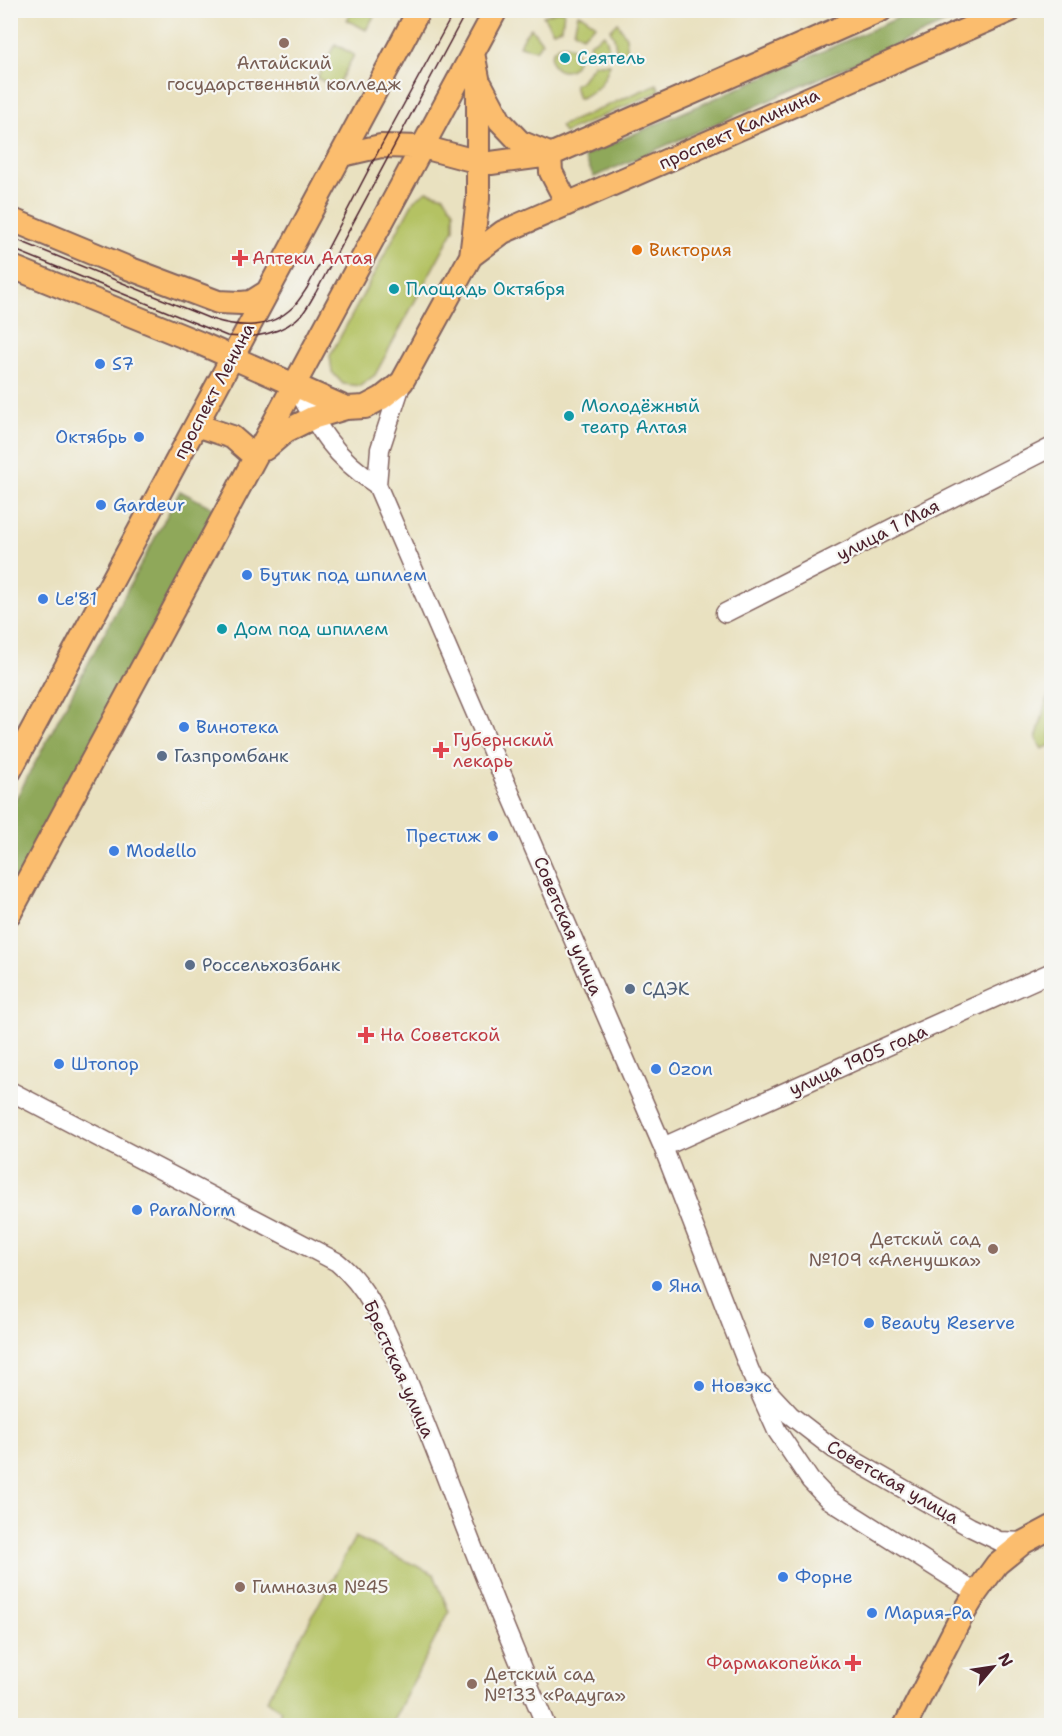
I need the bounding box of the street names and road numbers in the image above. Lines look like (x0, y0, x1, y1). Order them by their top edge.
street label: проспект Калинина (655, 83, 823, 175)
street label: проспект Ленина (168, 319, 260, 463)
street label: улица 1 Мая (832, 494, 944, 566)
street label: Советская улица (528, 853, 608, 999)
street label: улица 1905 года (785, 1019, 931, 1101)
street label: Брестская улица (358, 1296, 440, 1442)
street label: Советская улица (823, 1434, 963, 1530)

